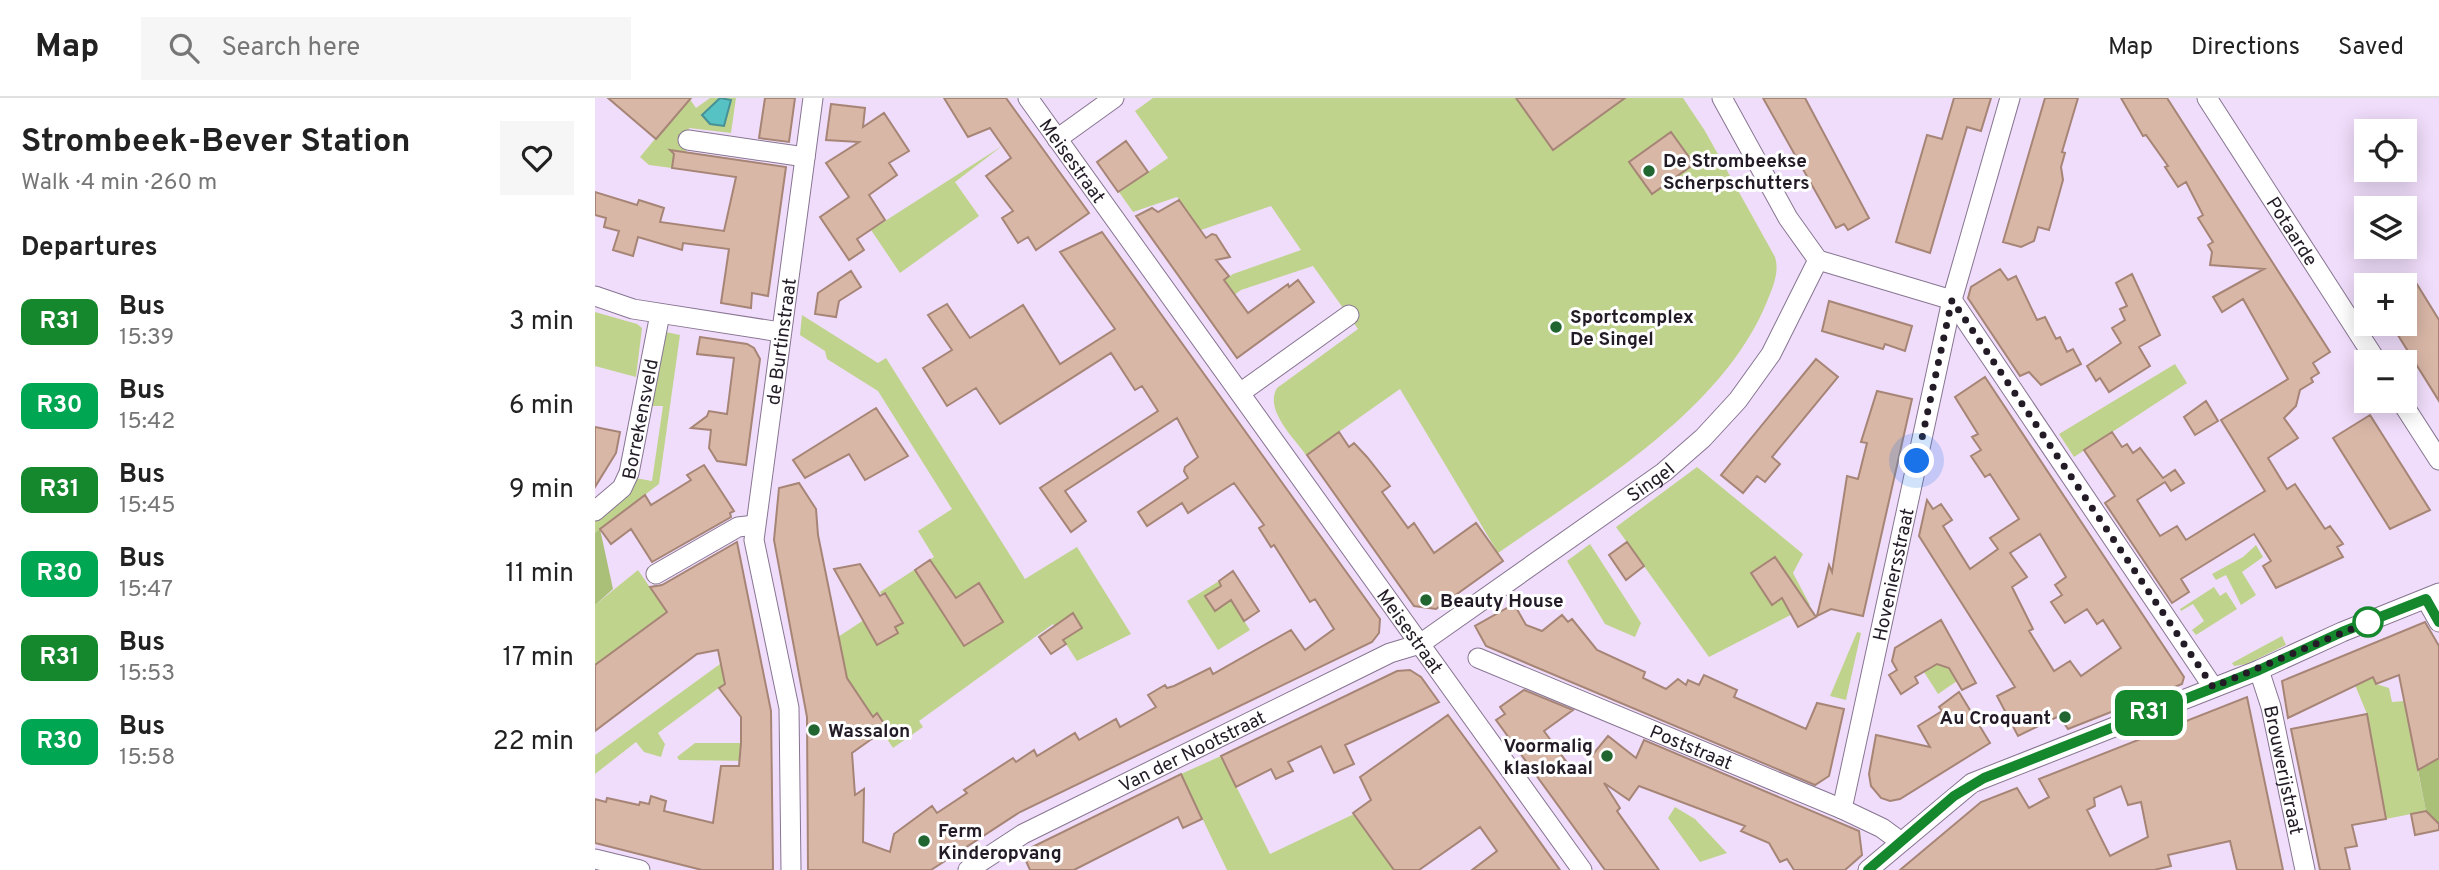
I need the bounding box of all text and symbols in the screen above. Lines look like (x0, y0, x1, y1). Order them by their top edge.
search box (141, 17, 631, 80)
text: Map (35, 27, 99, 69)
icon: search (165, 29, 203, 67)
text: Search here (221, 32, 360, 65)
text: Map (2108, 33, 2153, 63)
text: Directions (2191, 33, 2300, 63)
text: Saved (2338, 33, 2404, 63)
street label: Meisestraat (1033, 115, 1110, 209)
map controls (2354, 119, 2417, 413)
button: locate (2354, 119, 2417, 182)
button: heart (500, 121, 574, 195)
text: Strombeek-Bever Station (21, 122, 411, 164)
place label: De Strombeekse Scherpschutters (1663, 150, 1810, 196)
marker: De Strombeekse Scherpschutters (1641, 163, 1657, 179)
text: Walk · 4 min · 260 m (21, 169, 217, 198)
street label: Potaarde (2260, 193, 2322, 271)
button: layers (2354, 196, 2417, 259)
text: Departures (21, 232, 158, 265)
button: + (2354, 273, 2417, 336)
street label: de Burtinstraat (762, 277, 803, 407)
text: Bus (119, 291, 165, 324)
text: 3 min (509, 306, 574, 339)
place label: Sportcomplex De Singel (1570, 306, 1694, 352)
text: R31 (39, 307, 80, 337)
marker: Sportcomplex De Singel (1548, 319, 1564, 335)
text: 15:39 (119, 324, 174, 353)
button: − (2354, 350, 2417, 413)
street label: Borrekensveld (618, 357, 665, 482)
text: Bus (119, 375, 165, 408)
text: 6 min (509, 390, 574, 423)
text: R30 (37, 391, 82, 421)
text: 15:42 (119, 408, 175, 437)
your location (1899, 443, 1934, 478)
street label: Singel (1623, 458, 1681, 508)
text: Bus (119, 459, 165, 492)
text: 9 min (509, 474, 574, 507)
text: R31 (39, 475, 80, 505)
text: 15:45 (119, 492, 176, 521)
street label: Hoveniersstraat (1869, 506, 1921, 643)
text: Bus (119, 543, 165, 576)
text: 11 min (505, 558, 574, 591)
text: R30 (37, 559, 82, 589)
text: 15:47 (119, 576, 173, 605)
street label: Meisestraat (1370, 585, 1447, 679)
place label: Beauty House (1440, 590, 1564, 614)
marker: Beauty House (1418, 592, 1434, 608)
unlabelled marker (2353, 607, 2383, 637)
text: Bus (119, 627, 165, 660)
text: 17 min (502, 642, 574, 675)
text: R31 (39, 643, 80, 673)
text: 15:53 (119, 660, 175, 689)
line badge: R31 (2109, 690, 2189, 736)
text: R31 (2129, 698, 2169, 728)
street label: Brouwerijstraat (2257, 703, 2307, 837)
street label: Van der Nootstraat (1115, 706, 1270, 799)
place label: Au Croquant (1940, 707, 2051, 731)
marker: Au Croquant (2057, 709, 2073, 725)
text: Bus (119, 711, 165, 744)
place label: Wassalon (828, 720, 910, 744)
street label: Poststraat (1646, 721, 1736, 776)
marker: Wassalon (806, 722, 822, 738)
text: 22 min (493, 726, 574, 759)
text: R30 (37, 727, 82, 757)
place label: Voormalig klaslokaal (1504, 735, 1593, 781)
text: 15:58 (119, 744, 175, 773)
marker: Voormalig klaslokaal (1599, 748, 1615, 764)
place label: Ferm Kinderopvang (938, 820, 1062, 866)
marker: Ferm Kinderopvang (916, 833, 932, 849)

